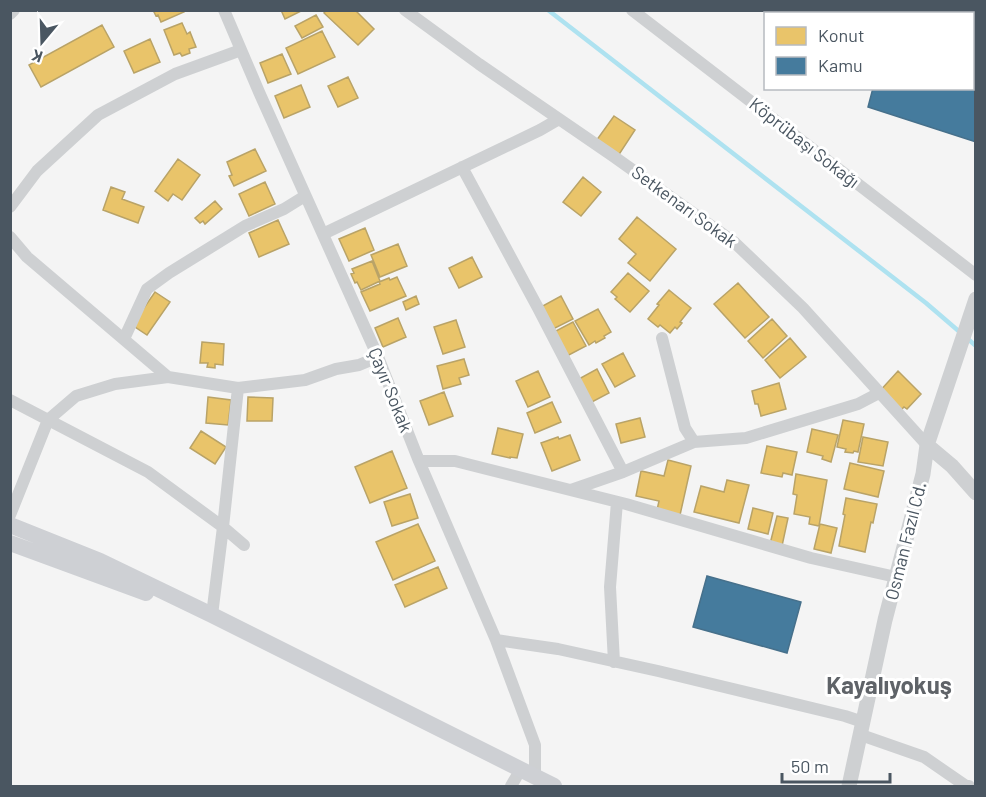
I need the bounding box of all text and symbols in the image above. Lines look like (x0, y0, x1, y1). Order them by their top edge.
north arrow (12, 12, 72, 72)
legend (764, 12, 974, 90)
text: Konut (818, 24, 864, 46)
text: K (29, 46, 45, 67)
text: Kamu (818, 54, 863, 76)
street label: Köprübaşı Sokağı (745, 92, 864, 192)
street label: Setkenarı Sokak (628, 161, 742, 252)
street label: Çayır Sokak (364, 344, 418, 435)
street label: Osman Fazıl Cd. (880, 479, 930, 602)
district label: Kayalıyokuş (826, 670, 952, 699)
scale bar (782, 746, 890, 784)
text: 50 m (791, 755, 829, 777)

